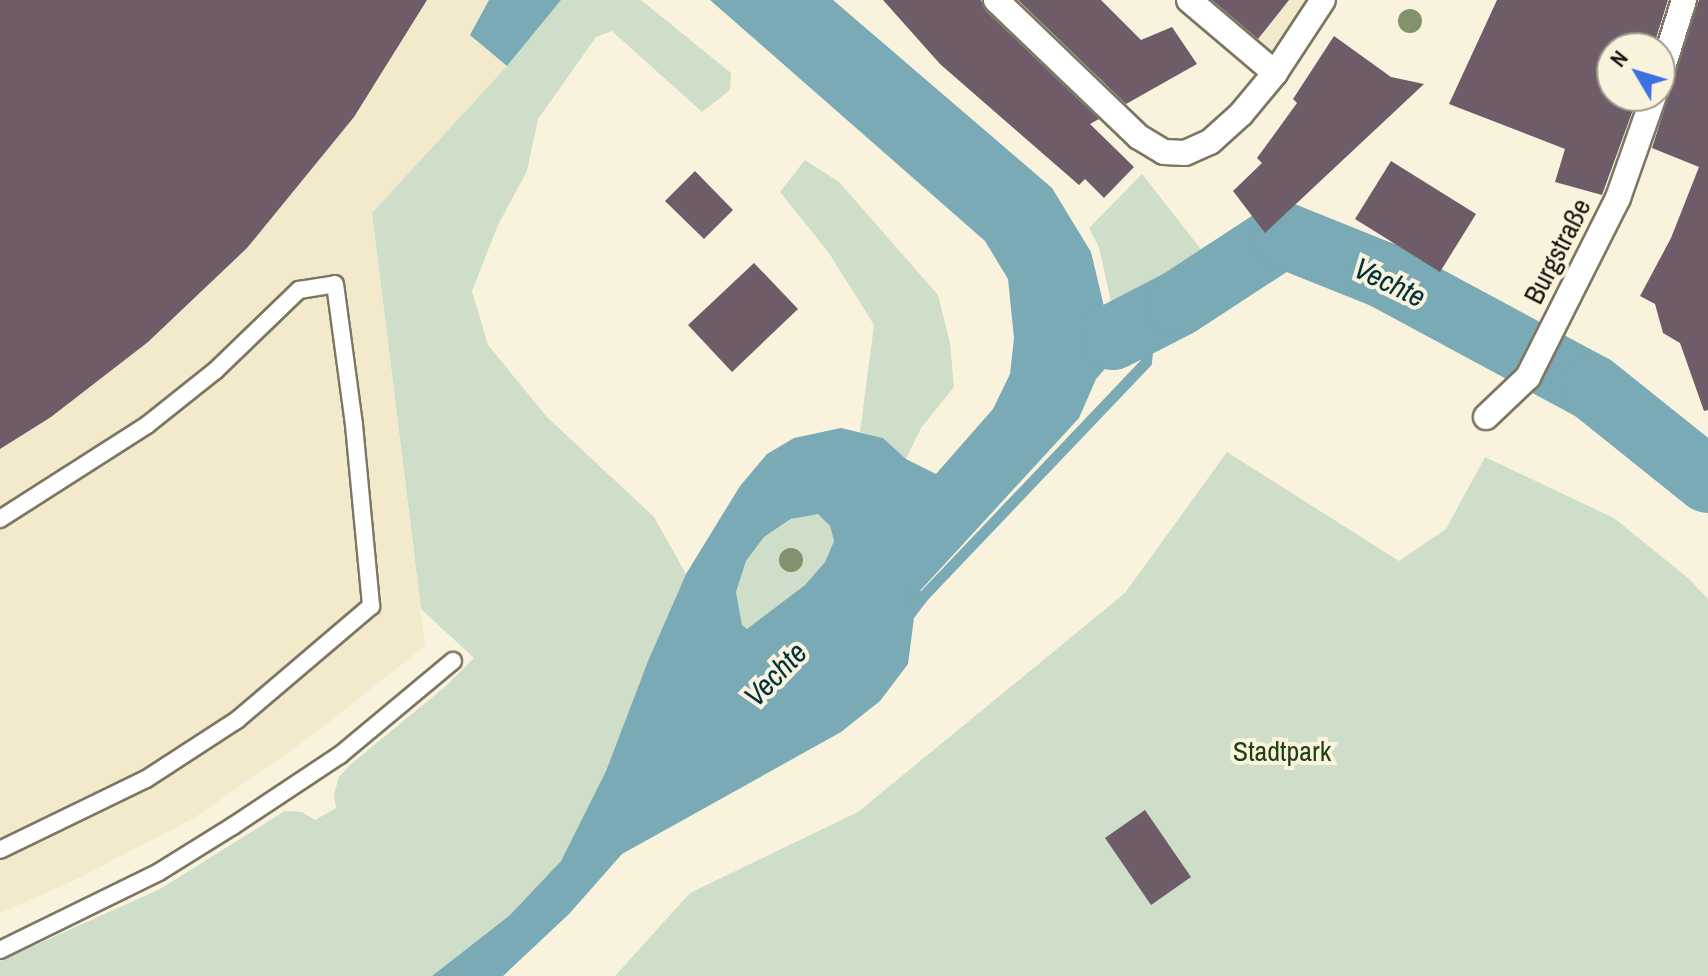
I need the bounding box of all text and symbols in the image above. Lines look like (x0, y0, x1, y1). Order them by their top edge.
north arrow (1596, 32, 1676, 112)
text: N (1603, 44, 1634, 73)
street label: Burgstraße (1516, 193, 1598, 309)
water label: Vechte (1348, 249, 1432, 315)
water label: Vechte (736, 635, 814, 713)
park label: Stadtpark (1233, 734, 1331, 768)

